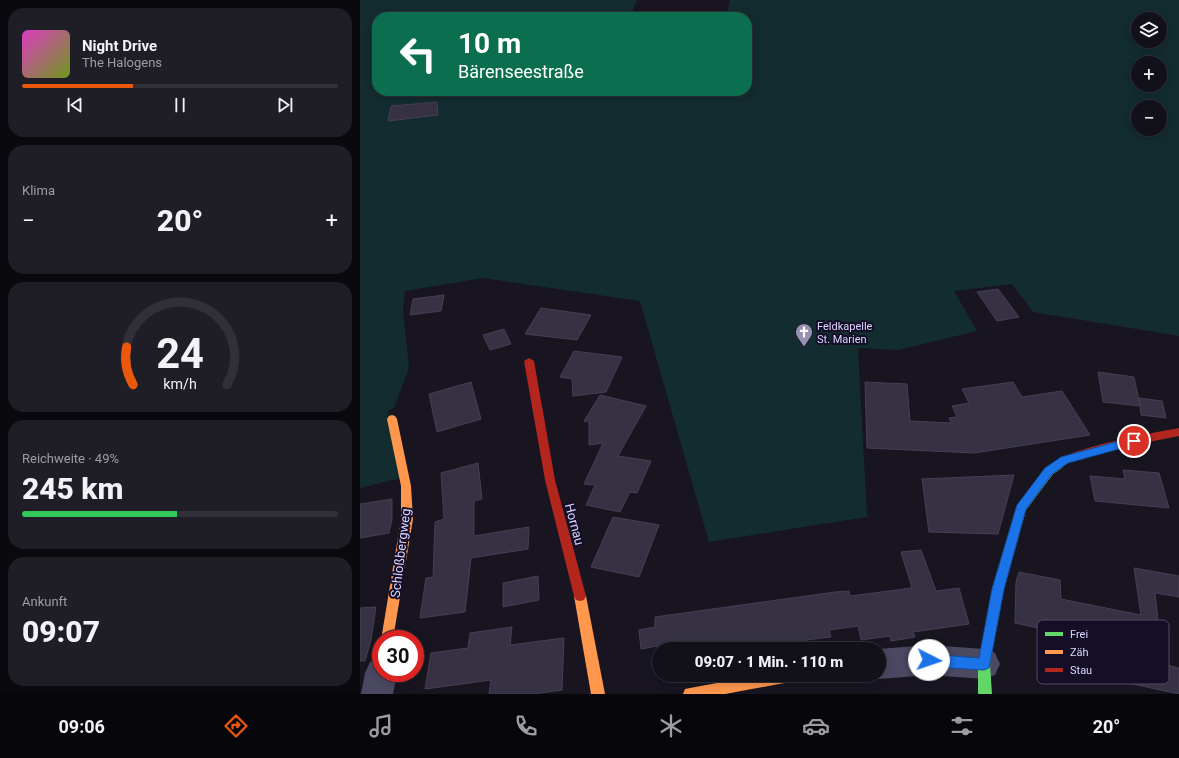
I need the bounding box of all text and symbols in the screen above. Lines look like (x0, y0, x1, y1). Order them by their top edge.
map controls (1131, 12, 1167, 136)
button: layers (1131, 12, 1167, 48)
text: 10 m (458, 27, 521, 60)
icon: left (392, 28, 444, 80)
text: Night Drive (82, 37, 157, 55)
text: The Halogens (82, 55, 162, 70)
button: + (1131, 56, 1167, 92)
text: Bärenseestraße (458, 61, 584, 82)
icon: previous (64, 94, 86, 116)
icon: pause (169, 94, 191, 116)
icon: next (274, 94, 296, 116)
button: − (1131, 100, 1167, 136)
text: Klima (22, 183, 55, 198)
text: 20° (157, 203, 203, 238)
text: − (22, 208, 35, 233)
text: + (326, 208, 338, 233)
place label: Feldkapelle St. Marien (817, 320, 873, 346)
church icon: Feldkapelle St. Marien (794, 322, 814, 347)
text: 24 (156, 329, 204, 378)
text: km/h (163, 376, 197, 392)
pin (1117, 424, 1151, 458)
icon: arrive (1123, 430, 1145, 452)
text: Reichweite · 49% (22, 451, 119, 466)
text: 245 km (22, 471, 124, 506)
street label: Hornau (562, 502, 587, 547)
street label: Schloßbergweg (388, 508, 413, 599)
text: Ankunft (22, 594, 67, 609)
text: 09:07 (22, 614, 100, 649)
legend (1037, 620, 1169, 684)
text: Frei (1070, 628, 1088, 641)
speed limit sign: 30 (372, 630, 424, 682)
position arrow (908, 639, 950, 681)
text: Zäh (1070, 646, 1089, 659)
text: 09:07 · 1 Min. · 110 m (695, 653, 843, 671)
text: Stau (1070, 664, 1092, 677)
icon: directions (222, 712, 250, 740)
icon: music (367, 712, 395, 740)
icon: phone (512, 712, 540, 740)
icon: climate (657, 712, 685, 740)
icon: car (802, 712, 830, 740)
icon: filters (948, 712, 976, 740)
text: 09:06 (59, 716, 105, 737)
text: 20° (1093, 716, 1120, 737)

